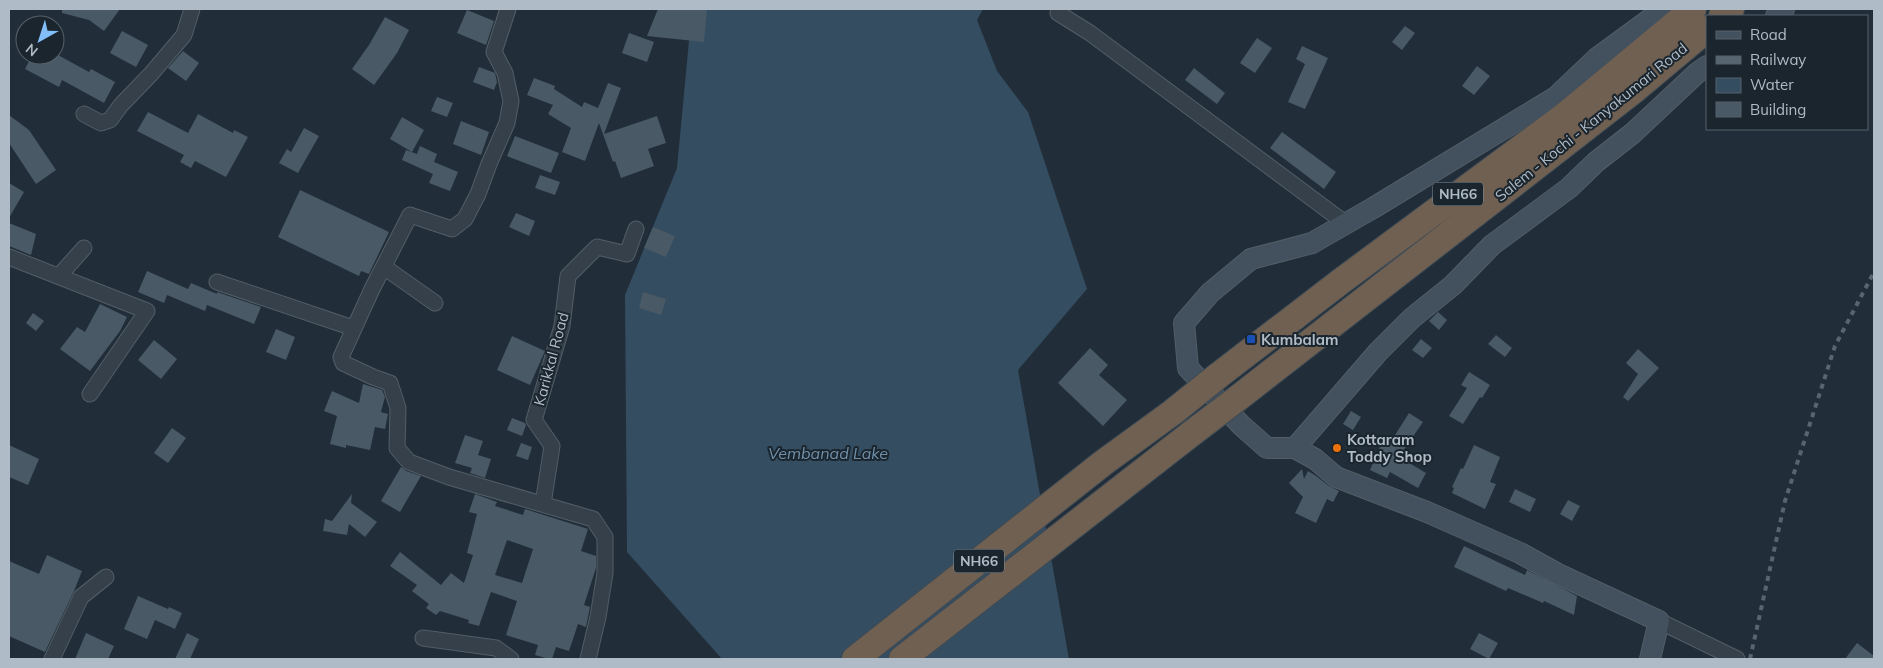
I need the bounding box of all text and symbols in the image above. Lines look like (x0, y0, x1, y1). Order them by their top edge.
north arrow (15, 15, 65, 65)
legend (1706, 15, 1868, 130)
text: Road (1750, 25, 1787, 44)
street label: Salem - Kochi - Kanyakumari Road (1491, 39, 1691, 205)
text: N (22, 40, 42, 60)
text: Railway (1750, 50, 1806, 69)
text: Water (1750, 75, 1794, 94)
text: Building (1750, 100, 1806, 119)
road number: NH66 (1433, 182, 1483, 205)
street label: Karikkal Road (529, 310, 573, 408)
place label: Kumbalam (1261, 330, 1339, 349)
marker: Kumbalam (1245, 333, 1257, 345)
place label: Kottaram Toddy Shop (1347, 430, 1432, 466)
marker: Kottaram Toddy Shop (1331, 442, 1343, 454)
water label: Vembanad Lake (768, 443, 888, 463)
road number: NH66 (954, 550, 1004, 572)

